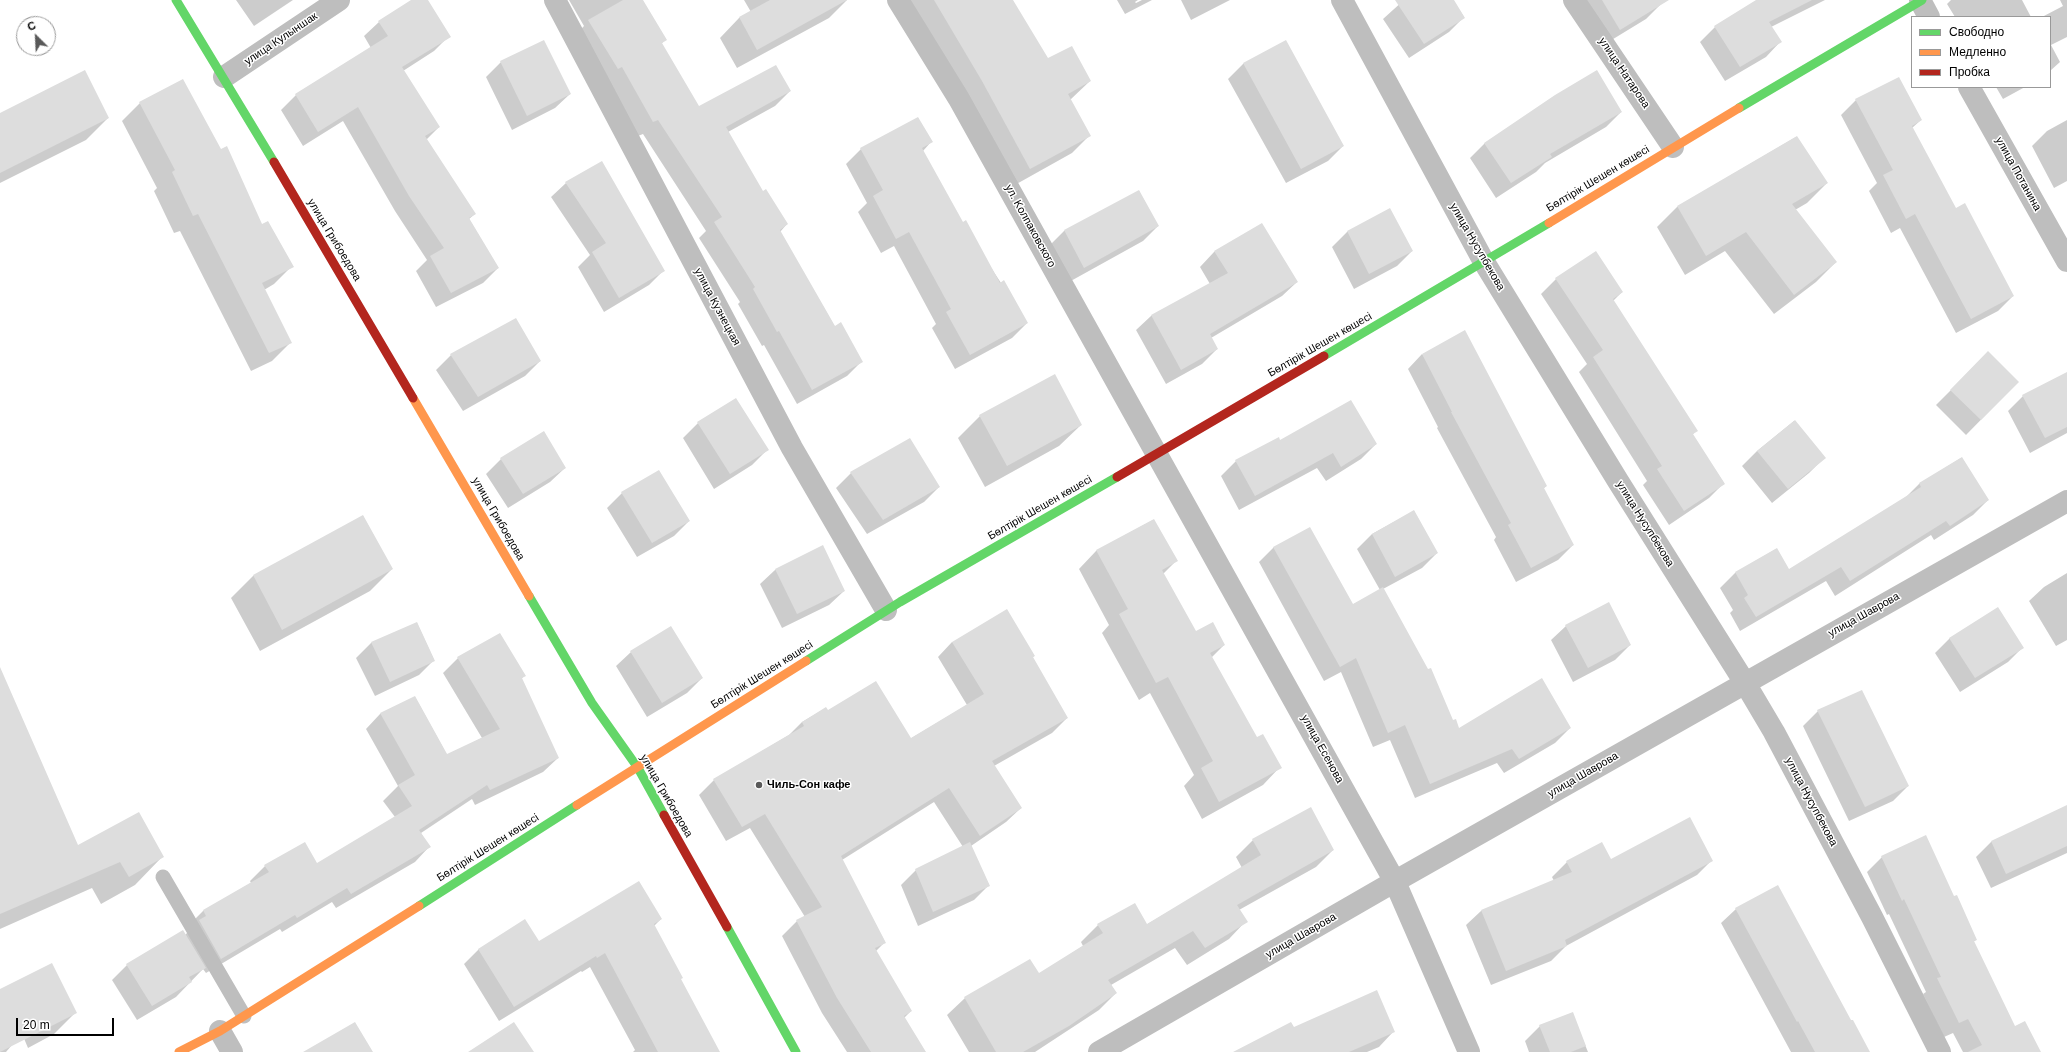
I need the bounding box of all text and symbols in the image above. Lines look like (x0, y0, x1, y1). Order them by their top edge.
street label: улица Кулыншак (242, 10, 320, 68)
north arrow (16, 16, 56, 56)
legend (1911, 16, 2051, 88)
text: С (25, 19, 38, 33)
text: Свободно (1949, 25, 2004, 39)
street label: улица Натарова (1596, 35, 1652, 111)
text: Медленно (1949, 45, 2006, 59)
text: Пробка (1949, 65, 1990, 79)
street label: улица Потанина (1992, 135, 2044, 213)
street label: Бөлтірік Шешен көшесі (1544, 143, 1652, 215)
street label: ул. Kолпаковского (1002, 182, 1058, 270)
street label: улица Грибоедова (304, 197, 364, 283)
street label: улица Нусупбекова (1447, 201, 1507, 293)
street label: улица Кузнецкая (691, 266, 743, 348)
street label: Бөлтірік Шешен көшесі (1266, 310, 1374, 380)
street label: Бөлтірік Шешен көшесі (986, 473, 1094, 543)
street label: улица Грибоедова (469, 475, 527, 563)
street label: улица Нусупбекова (1613, 479, 1677, 569)
street label: улица Шаврова (1826, 590, 1902, 640)
street label: Бөлтірік Шешен көшесі (709, 638, 815, 712)
street label: улица Есенова (1298, 712, 1346, 786)
street label: улица Шаврова (1545, 749, 1621, 801)
street label: улица Грибоедова (637, 752, 695, 840)
street label: улица Нусупбекова (1782, 755, 1840, 849)
place label: Чиль-Сон кафе (767, 778, 850, 792)
marker: Чиль-Сон кафе (754, 780, 764, 790)
street label: Бөлтірік Шешен көшесі (435, 811, 541, 885)
street label: улица Шаврова (1263, 910, 1339, 962)
scale bar (18, 1010, 116, 1036)
text: 20 m (23, 1018, 50, 1032)

